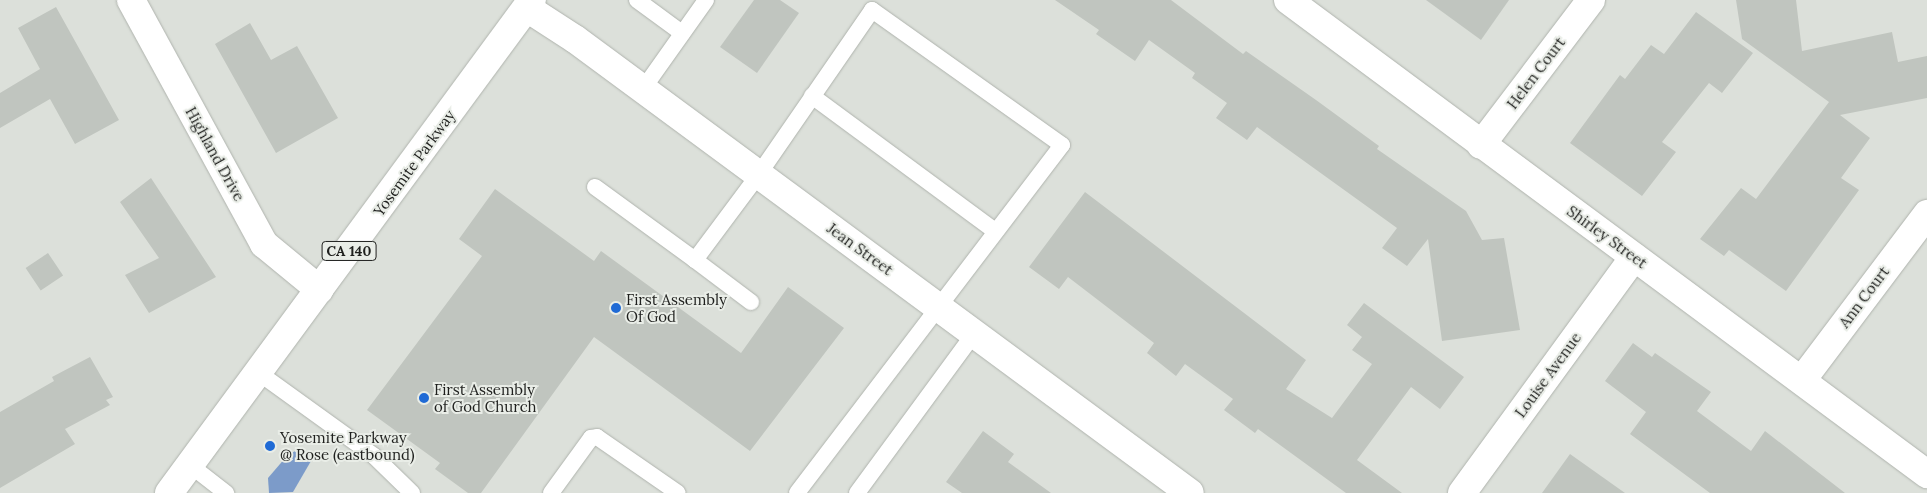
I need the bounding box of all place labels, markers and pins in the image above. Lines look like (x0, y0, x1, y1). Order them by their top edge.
place label: First Assembly Of God (626, 290, 727, 325)
marker: First Assembly Of God (610, 302, 622, 314)
place label: First Assembly of God Church (434, 380, 537, 415)
marker: First Assembly of God Church (418, 392, 430, 404)
place label: Yosemite Parkway @ Rose (eastbound) (280, 428, 415, 463)
marker: Yosemite Parkway @ Rose (eastbound) (264, 440, 276, 452)

